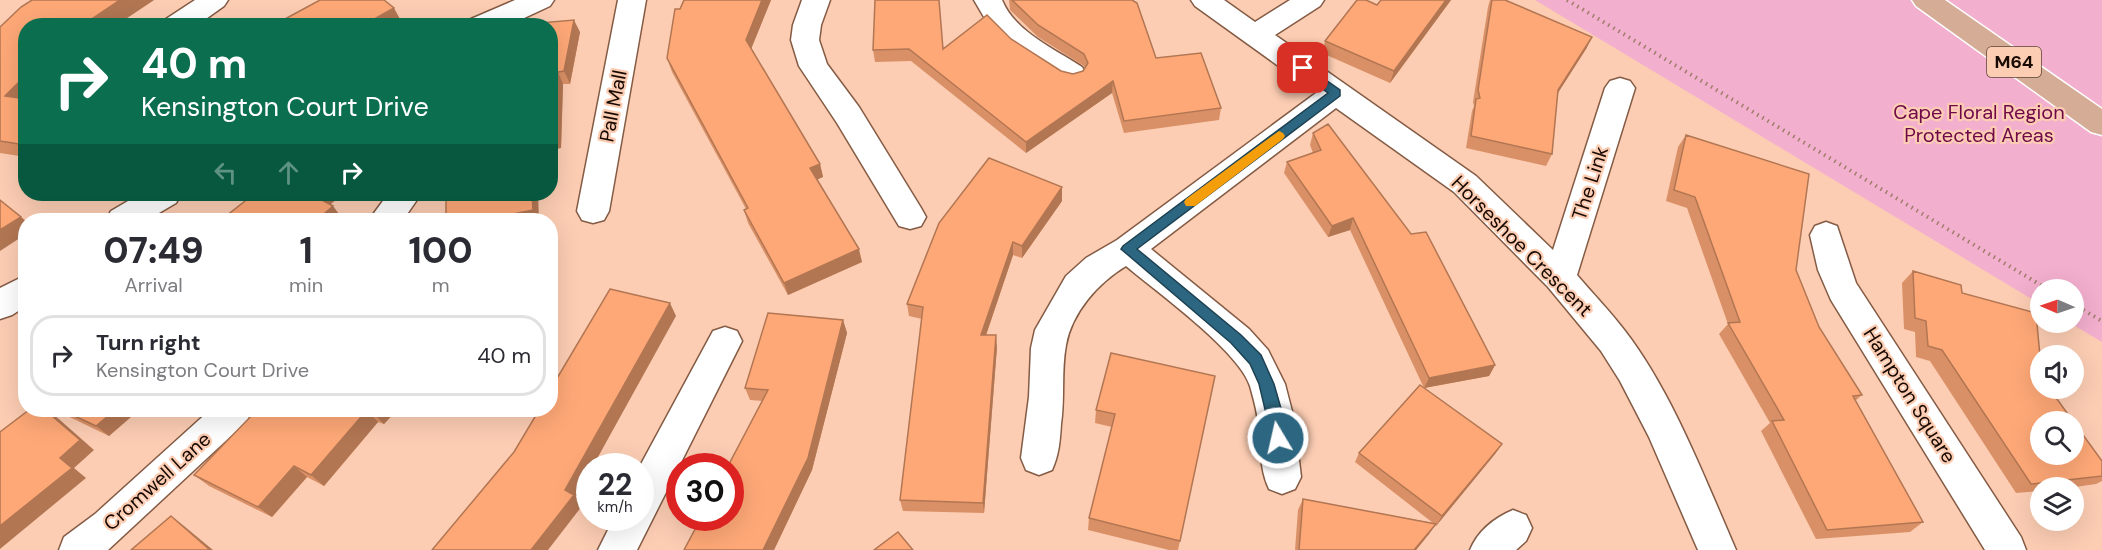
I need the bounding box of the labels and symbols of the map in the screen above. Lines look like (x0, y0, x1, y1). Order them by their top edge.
pin (1277, 42, 1328, 93)
road number: M64 (1987, 47, 2041, 77)
street label: Pall Mall (593, 68, 633, 144)
park label: Cape Floral Region Protected Areas (1893, 99, 2065, 148)
street label: The Link (1566, 143, 1614, 223)
street label: Horseshoe Crescent (1446, 170, 1598, 322)
north arrow (2030, 279, 2084, 333)
street label: Hampton Square (1858, 322, 1962, 468)
position arrow (1246, 406, 1310, 470)
street label: Cromwell Lane (98, 426, 216, 536)
speed limit sign: 30 (666, 453, 744, 531)

